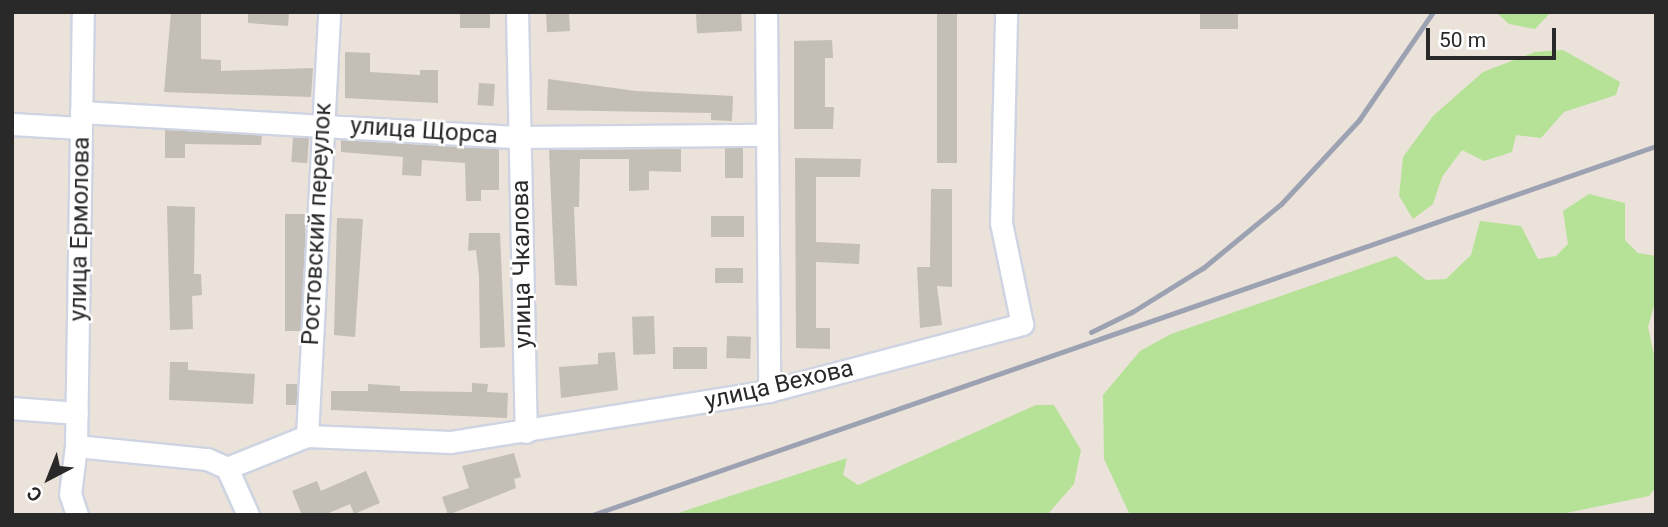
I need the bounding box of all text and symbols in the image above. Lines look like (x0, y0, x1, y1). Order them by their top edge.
scale bar (1430, 14, 1560, 58)
text: 50 m (1439, 28, 1486, 52)
street label: Ростовский переулок (296, 102, 338, 346)
street label: улица Щорса (349, 111, 499, 151)
street label: улица Ермолова (64, 136, 96, 322)
street label: улица Чкалова (506, 179, 538, 349)
street label: улица Вехова (702, 354, 856, 416)
north arrow (14, 443, 84, 513)
text: С (22, 481, 47, 507)

